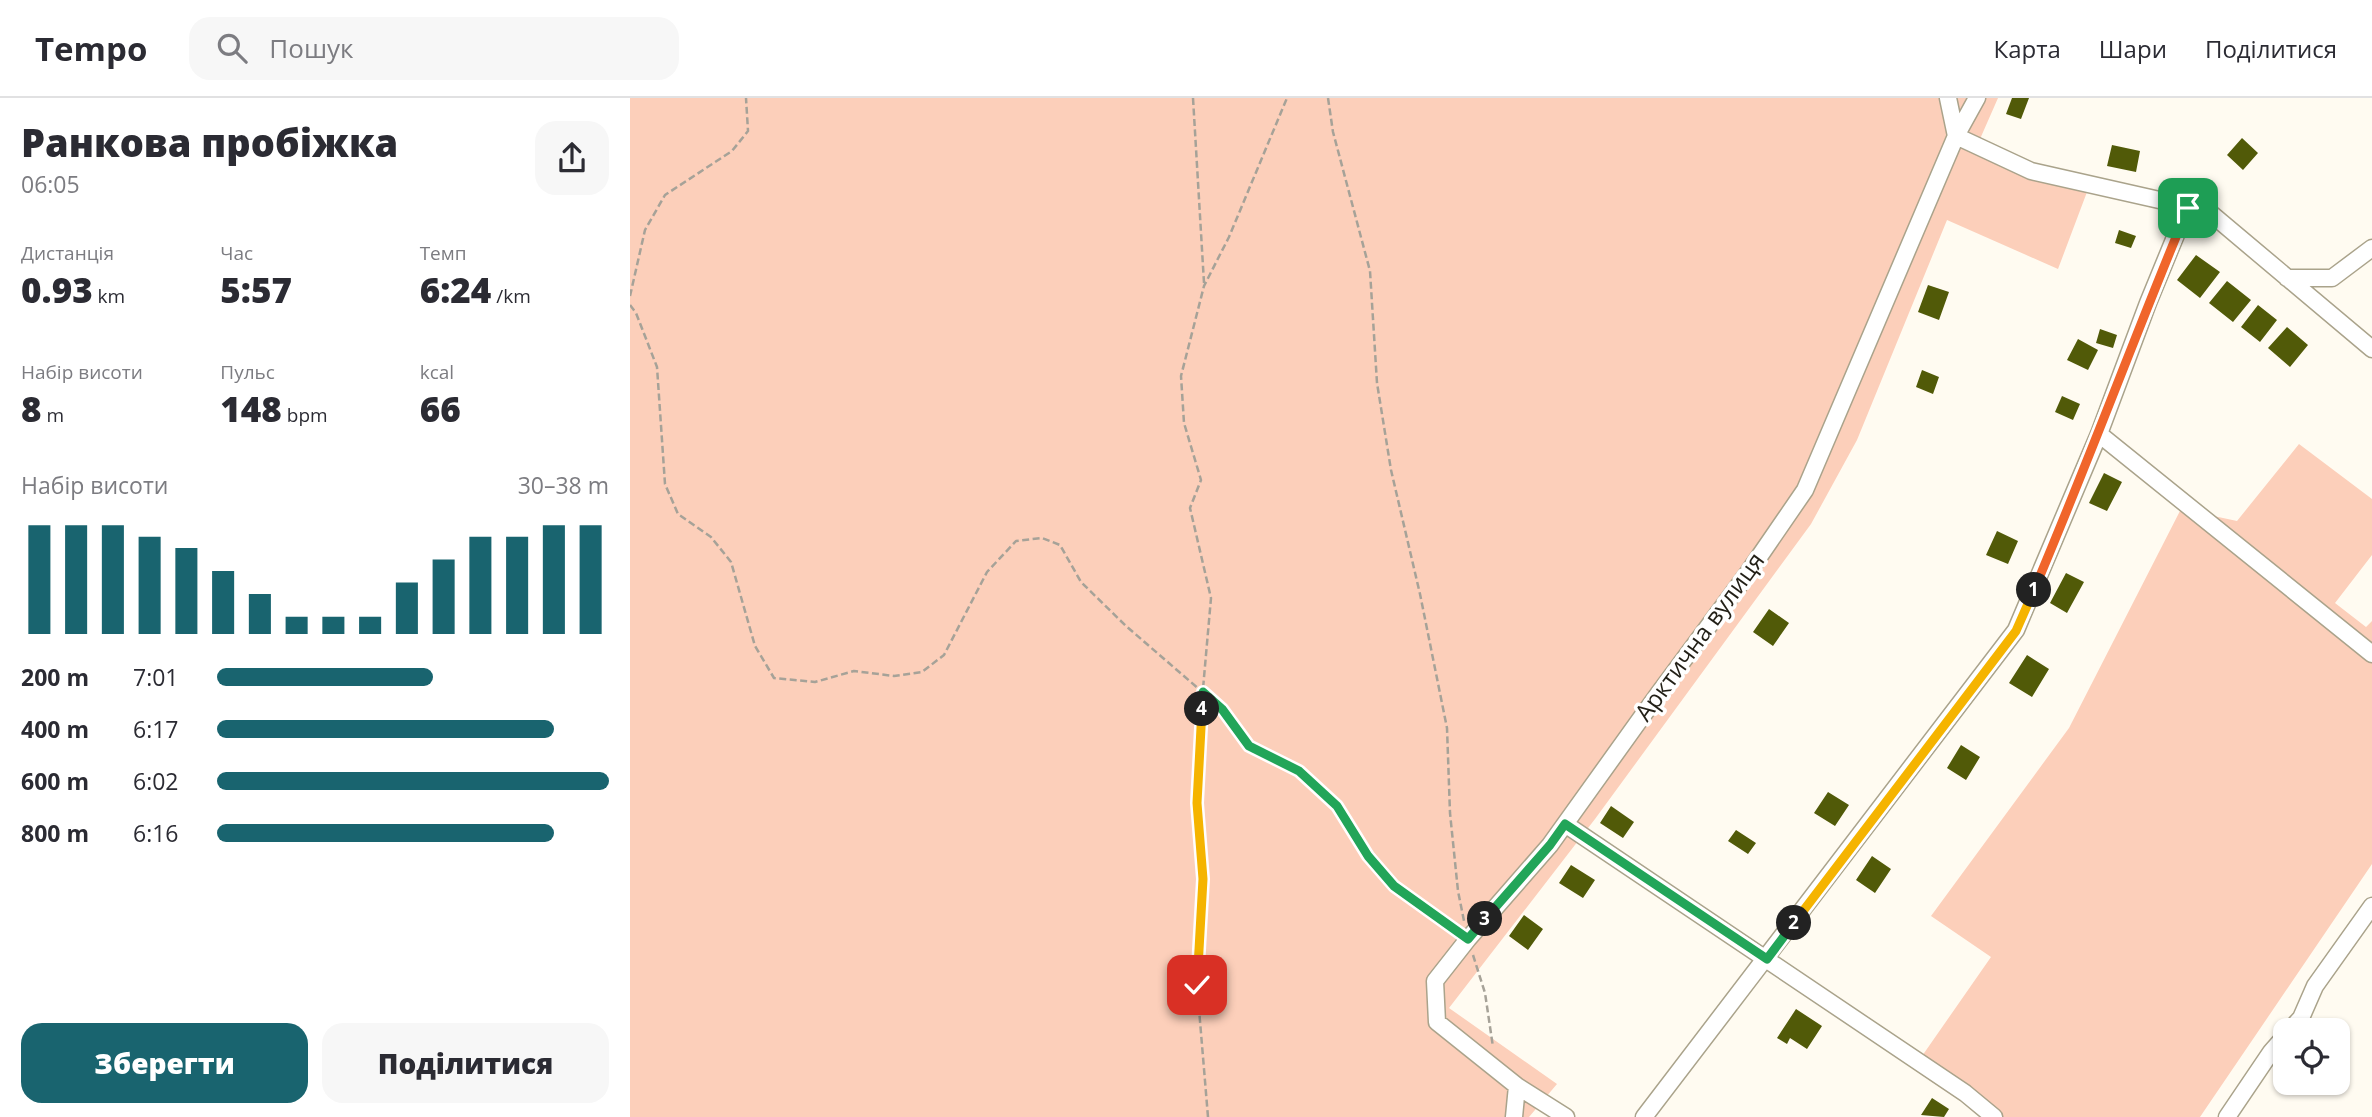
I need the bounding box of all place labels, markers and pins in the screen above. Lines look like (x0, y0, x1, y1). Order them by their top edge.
pin (2158, 178, 2218, 238)
pin: 1 (2016, 573, 2052, 608)
pin: 4 (1184, 692, 1220, 726)
pin: 3 (1468, 902, 1502, 936)
pin: 2 (1776, 906, 1812, 940)
pin (1167, 955, 1227, 1015)

